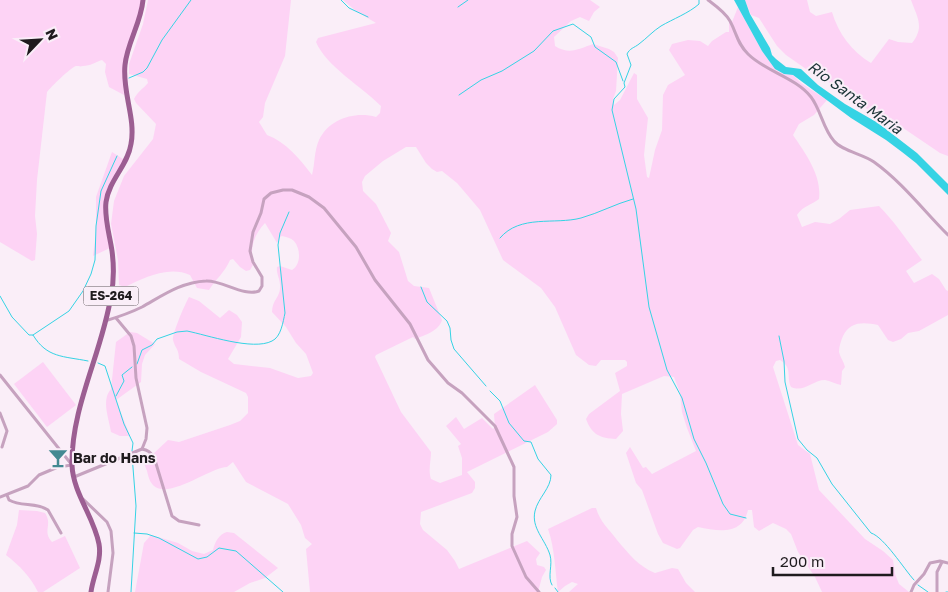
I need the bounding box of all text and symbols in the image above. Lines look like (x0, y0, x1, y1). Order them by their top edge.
north arrow (15, 15, 65, 65)
text: N (42, 26, 62, 43)
water label: Rio Santa Maria (805, 57, 907, 138)
road number: ES-264 (84, 286, 138, 306)
bar icon: Bar do Hans (47, 447, 69, 469)
place label: Bar do Hans (73, 449, 156, 466)
scale bar (773, 544, 892, 576)
text: 200 m (780, 552, 824, 570)

